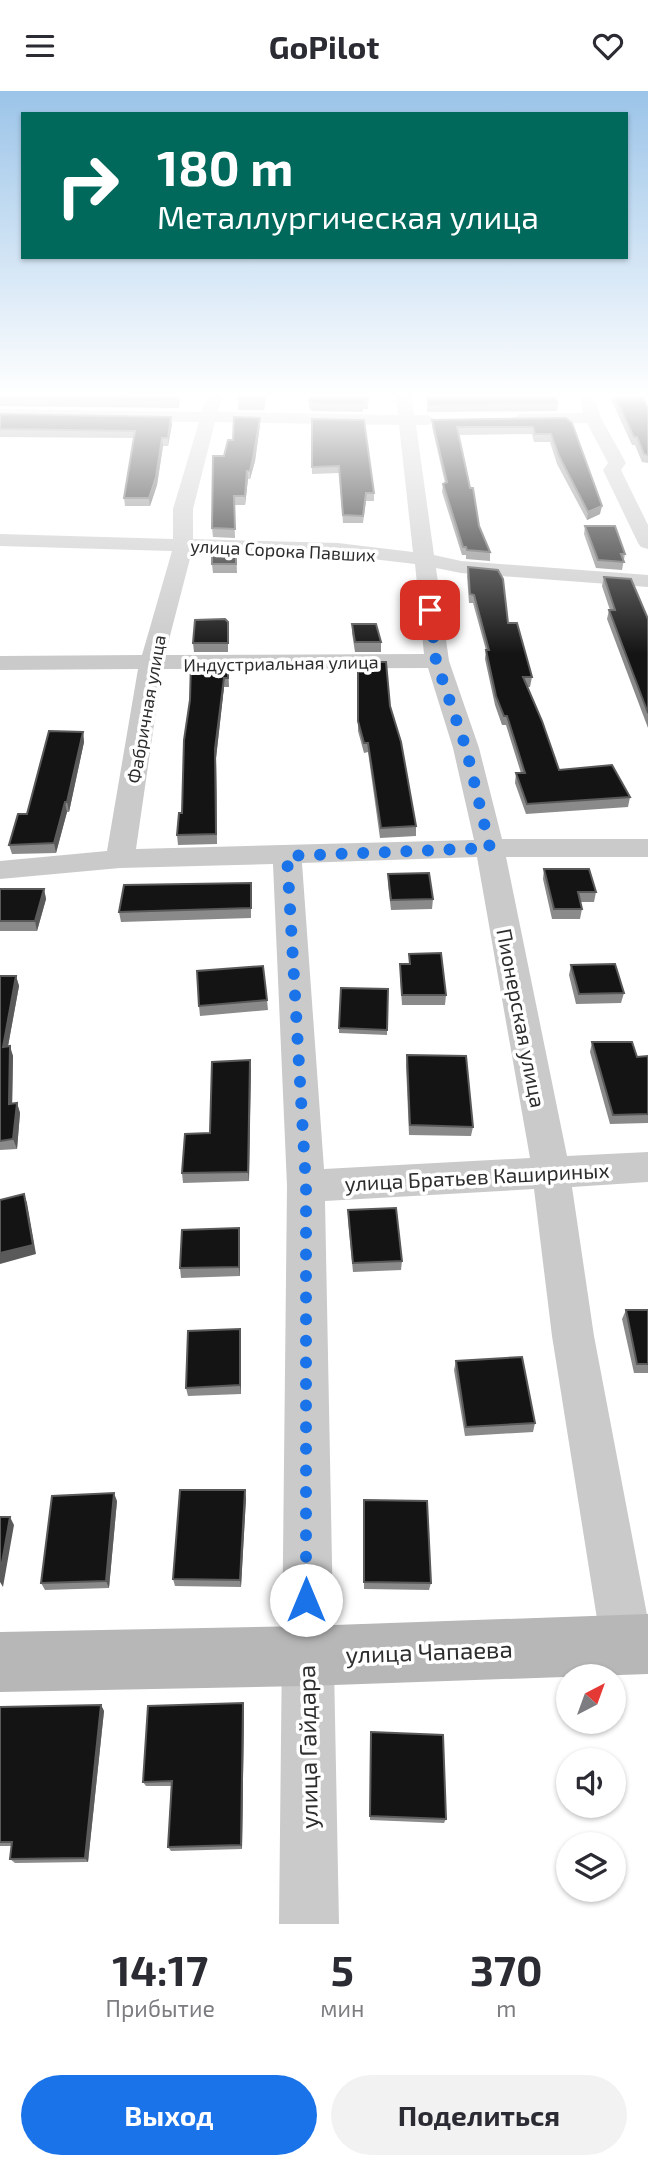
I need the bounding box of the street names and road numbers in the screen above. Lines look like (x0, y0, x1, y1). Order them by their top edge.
street label: улица Сорока Павших (190, 534, 377, 566)
street label: Фабричная улица (122, 633, 170, 785)
street label: Индустриальная улица (183, 650, 379, 676)
street label: Пионерская улица (491, 926, 552, 1110)
street label: улица Братьев Кашириных (344, 1157, 610, 1196)
street label: улица Чапаева (345, 1634, 513, 1669)
street label: улица Гайдара (291, 1665, 324, 1829)

